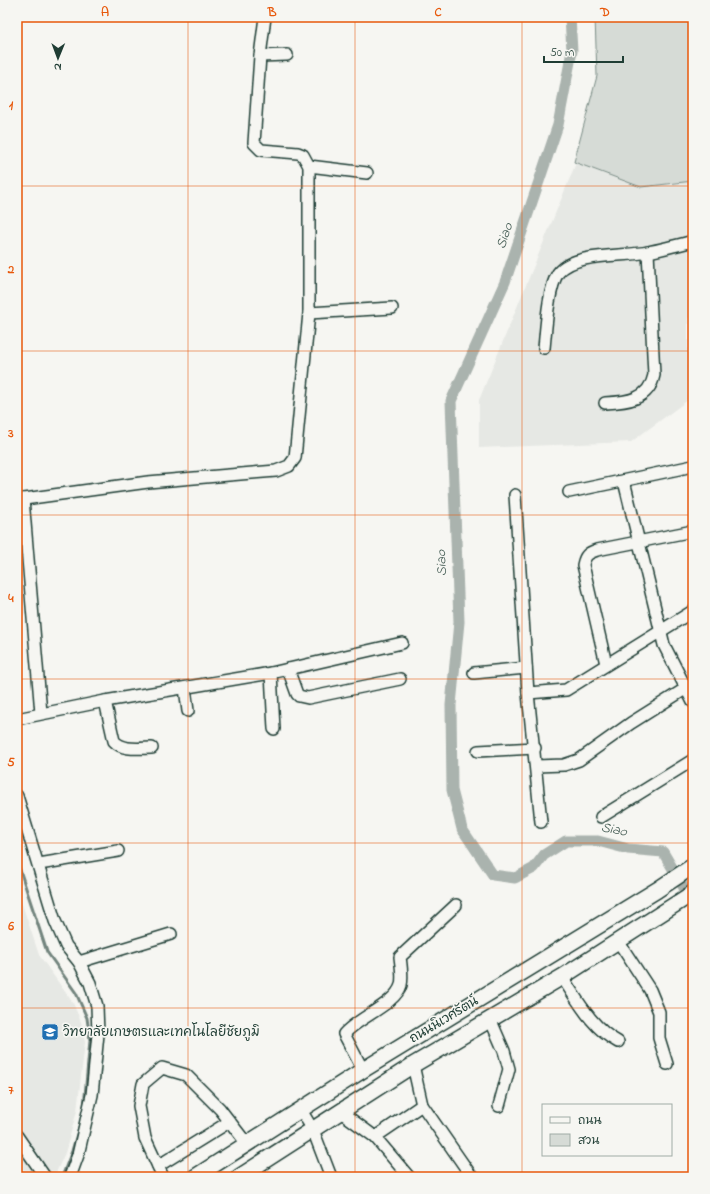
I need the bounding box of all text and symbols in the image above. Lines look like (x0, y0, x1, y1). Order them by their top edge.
text: A (101, 3, 109, 22)
text: B (267, 3, 277, 22)
text: C (434, 3, 442, 22)
text: D (599, 3, 610, 22)
north arrow (38, 38, 78, 78)
scale bar (544, 38, 623, 64)
text: 50 m (550, 44, 574, 62)
text: N (54, 59, 62, 75)
text: 1 (9, 96, 14, 115)
water label: Siao (491, 220, 519, 252)
text: 2 (7, 260, 15, 279)
text: 3 (7, 424, 14, 443)
water label: Siao (431, 549, 453, 577)
text: 4 (7, 589, 14, 608)
text: 5 (7, 753, 15, 772)
water label: Siao (599, 817, 630, 843)
text: 6 (7, 917, 14, 936)
street label: ถนนนิเวศรัตน์ (405, 991, 482, 1048)
school or university icon: วิทยาลัยเกษตรและเทคโนโลยีชัยภูมิ (40, 1022, 60, 1042)
place label: วิทยาลัยเกษตรและเทคโนโลยีชัยภูมิ (63, 1022, 260, 1042)
text: 7 (8, 1081, 14, 1100)
legend (542, 1104, 672, 1156)
text: ถนน (578, 1112, 602, 1130)
text: สวน (578, 1132, 599, 1150)

